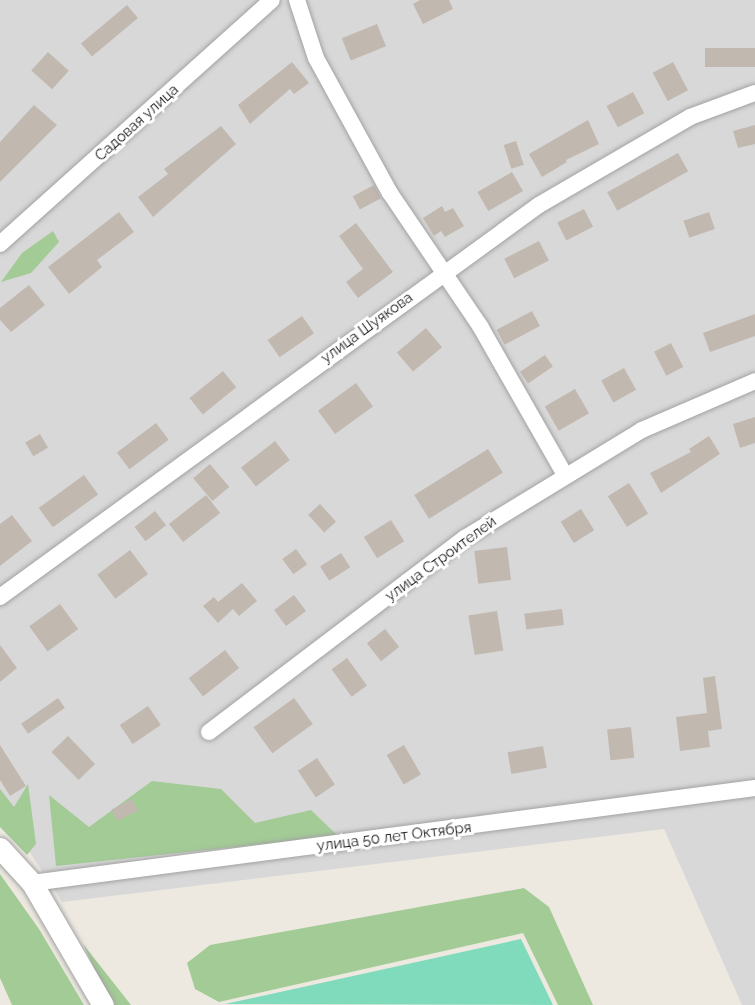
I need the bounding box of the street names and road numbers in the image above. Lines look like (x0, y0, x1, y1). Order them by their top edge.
street label: Садовая улица (91, 81, 183, 165)
street label: улица Шуякова (318, 289, 416, 367)
street label: улица Строителей (382, 513, 500, 605)
street label: улица 50 лет Октября (316, 819, 472, 855)

